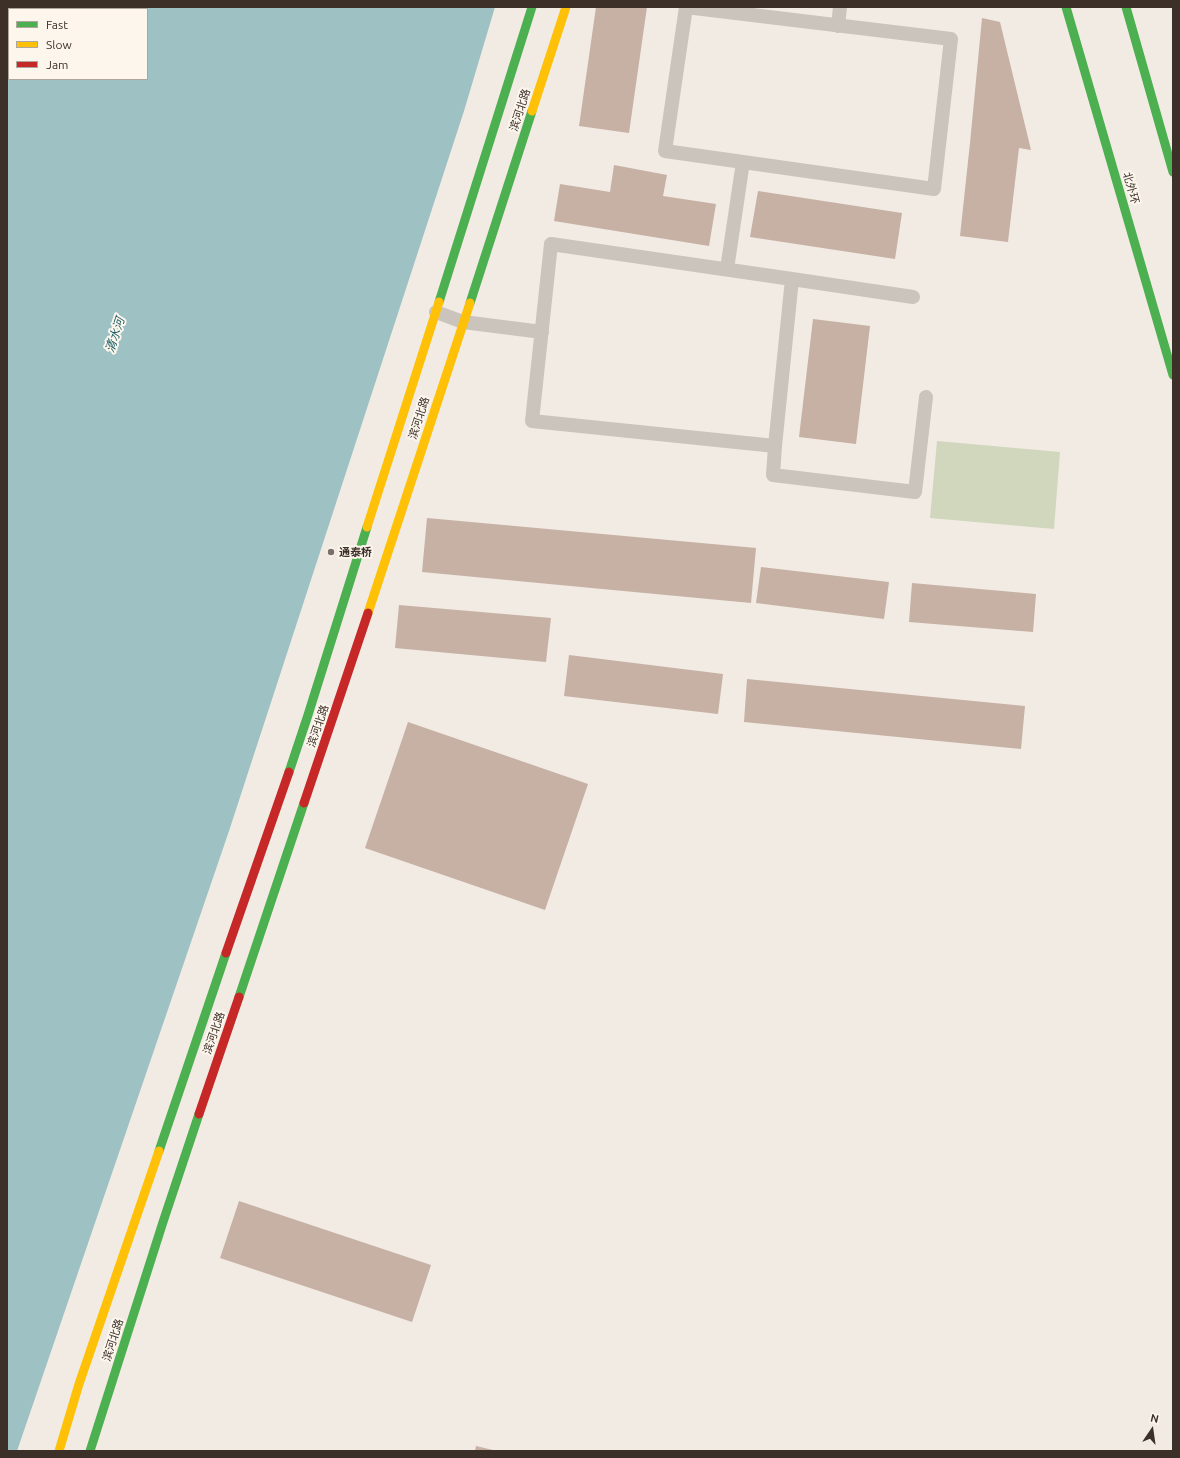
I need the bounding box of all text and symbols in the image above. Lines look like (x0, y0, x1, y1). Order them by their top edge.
legend (8, 8, 148, 80)
text: Fast (46, 18, 68, 31)
text: Slow (46, 38, 72, 51)
text: Jam (46, 58, 68, 71)
street label: 滨河北路 (507, 87, 533, 133)
street label: 北外环 (1120, 170, 1142, 206)
water label: 清水河 (103, 316, 127, 354)
street label: 滨河北路 (406, 395, 432, 441)
place label: 通泰桥 (339, 545, 372, 559)
marker: 通泰桥 (326, 547, 336, 557)
street label: 滨河北路 (305, 703, 331, 749)
street label: 滨河北路 (201, 1010, 227, 1056)
street label: 滨河北路 (100, 1317, 126, 1363)
north arrow (1132, 1410, 1172, 1450)
text: N (1149, 1412, 1160, 1425)

